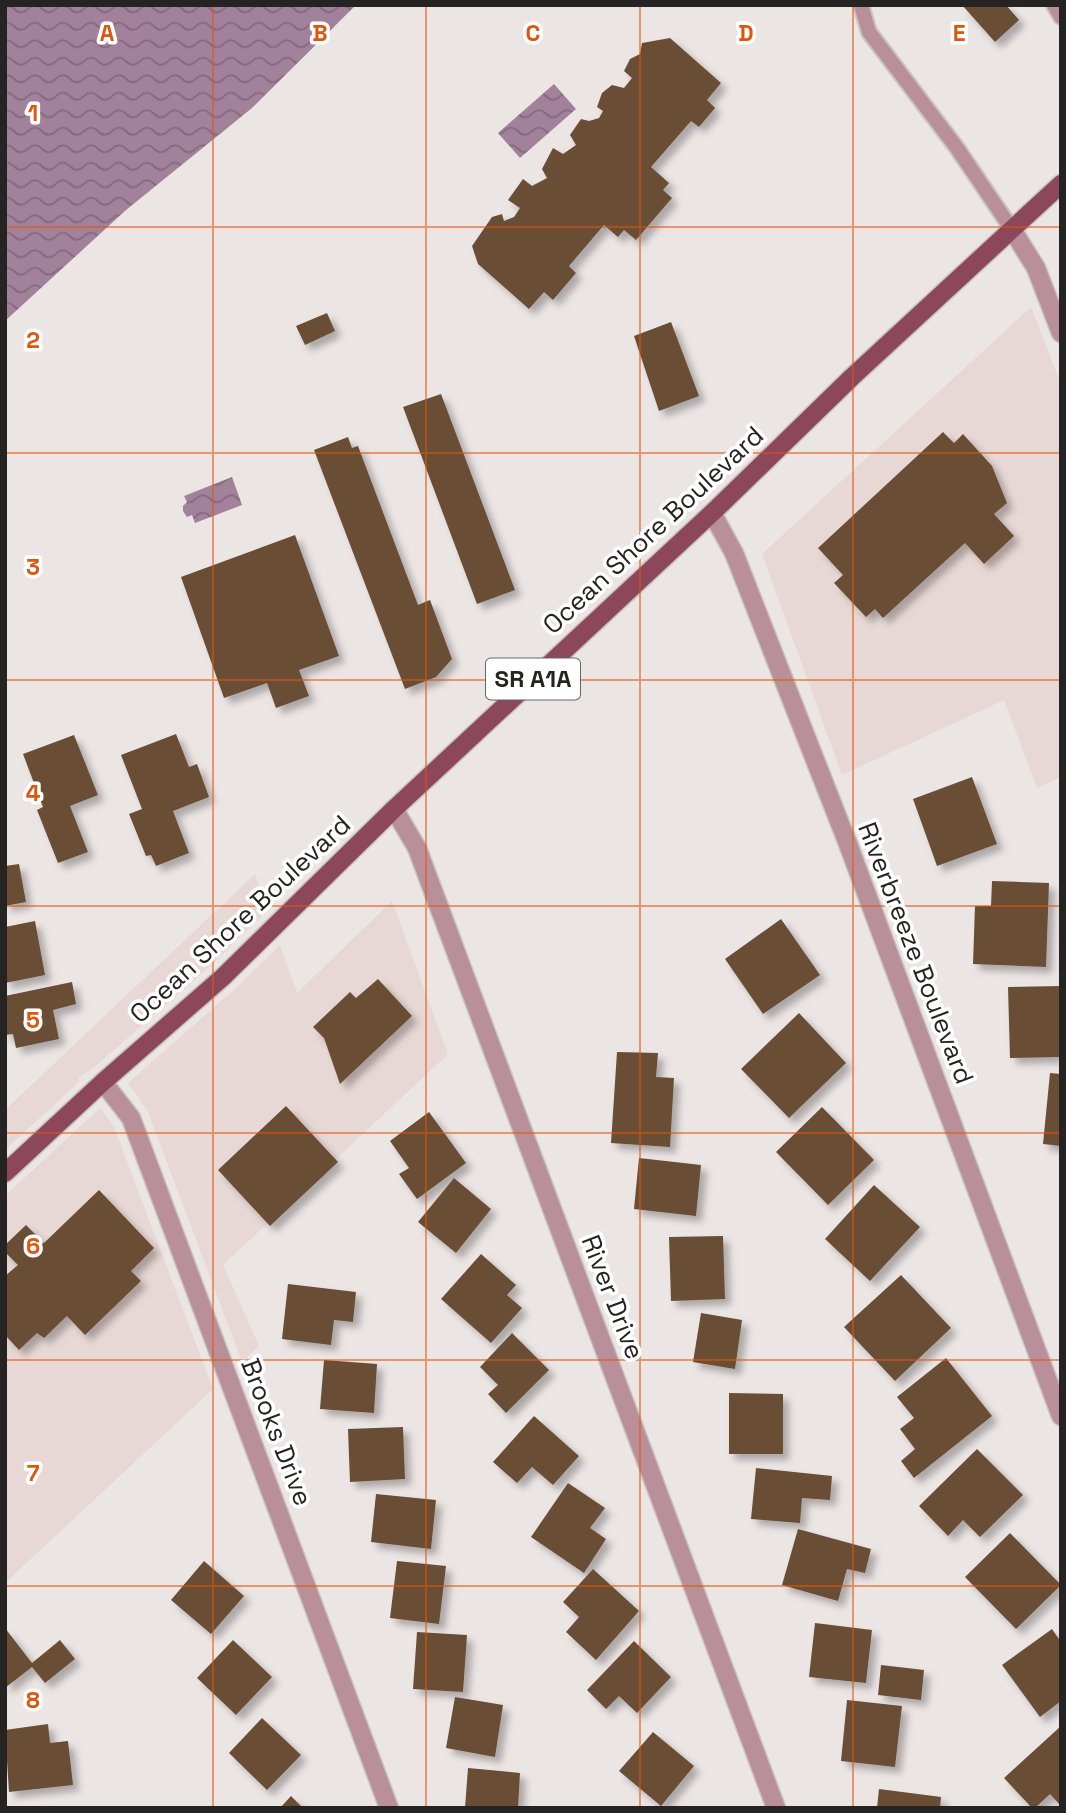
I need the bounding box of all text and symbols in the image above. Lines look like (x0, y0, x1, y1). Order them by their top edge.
text: A (100, 18, 115, 48)
text: B (312, 18, 328, 48)
text: C (526, 18, 540, 48)
text: D (738, 18, 754, 48)
text: E (953, 18, 965, 48)
text: 1 (28, 98, 38, 128)
text: 2 (26, 325, 40, 355)
street label: Ocean Shore Boulevard (535, 419, 771, 641)
text: 3 (26, 552, 40, 582)
road number: SR A1A (486, 658, 580, 700)
text: 4 (26, 778, 41, 808)
street label: Ocean Shore Boulevard (122, 808, 358, 1030)
street label: Riverbreeze Boulevard (850, 817, 982, 1089)
text: 5 (26, 1005, 40, 1035)
street label: River Drive (574, 1230, 652, 1364)
text: 6 (26, 1231, 40, 1261)
street label: Brooks Drive (233, 1354, 321, 1510)
text: 7 (27, 1458, 40, 1488)
text: 8 (26, 1685, 40, 1715)

